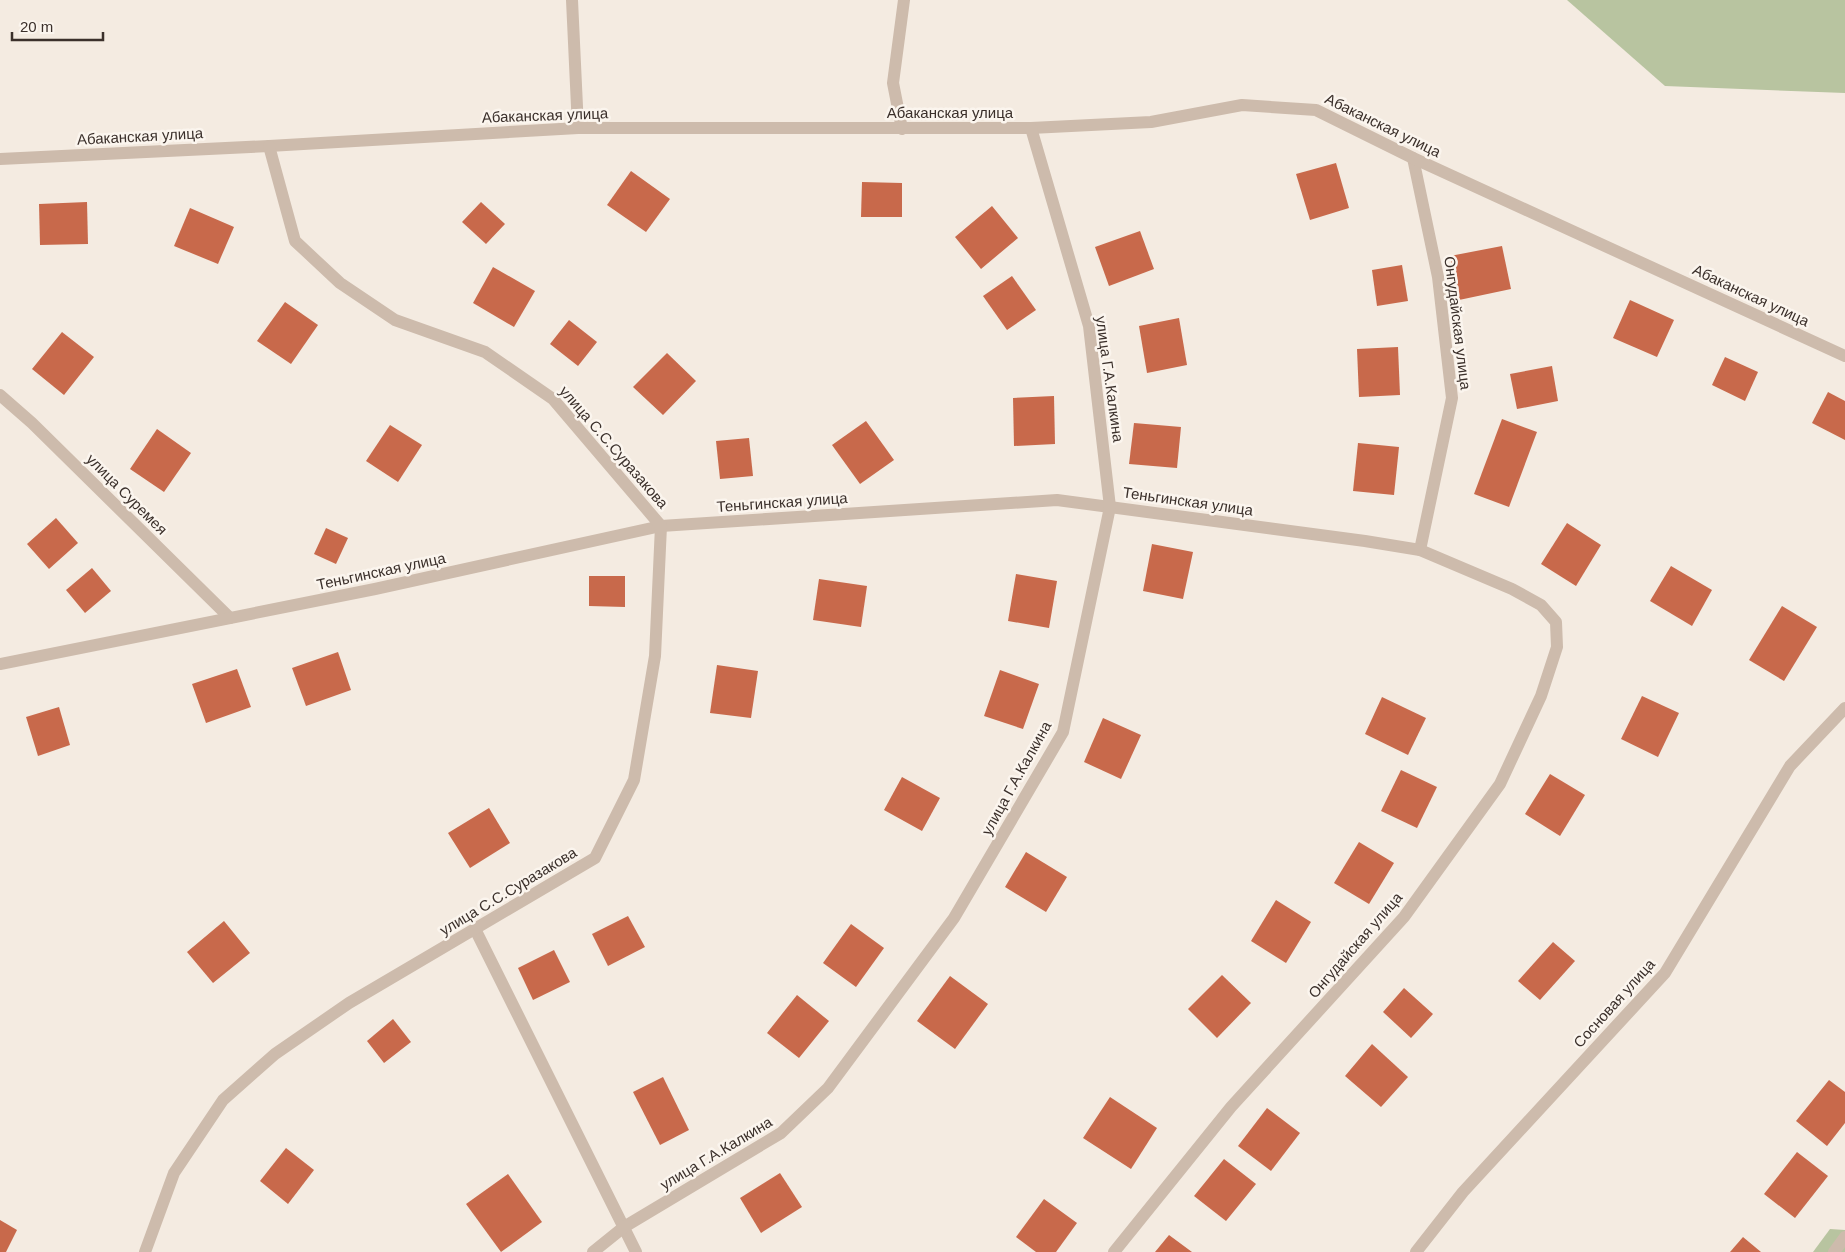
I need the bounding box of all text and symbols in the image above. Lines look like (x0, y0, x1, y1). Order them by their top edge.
scale bar (12, 10, 104, 42)
text: 20 m (20, 18, 53, 35)
street label: Абаканская улица (1322, 90, 1444, 161)
street label: Абаканская улица (482, 104, 609, 126)
street label: Абаканская улица (887, 104, 1014, 121)
street label: Абаканская улица (76, 124, 204, 148)
street label: Онгудайская улица (1441, 255, 1475, 391)
street label: Абаканская улица (1690, 261, 1812, 330)
street label: улица Г.А.Калкина (1093, 315, 1127, 444)
street label: улица С.С.Суразакова (556, 382, 672, 512)
street label: улица Суремея (83, 450, 171, 538)
street label: Теньгинская улица (1122, 483, 1255, 519)
street label: Теньгинская улица (716, 489, 849, 515)
street label: Теньгинская улица (315, 549, 448, 593)
street label: улица Г.А.Калкина (978, 718, 1055, 838)
street label: улица С.С.Суразакова (437, 843, 580, 939)
street label: Онгудайская улица (1305, 888, 1406, 1001)
street label: Сосновая улица (1570, 955, 1659, 1051)
street label: улица Г.А.Калкина (657, 1113, 776, 1193)

